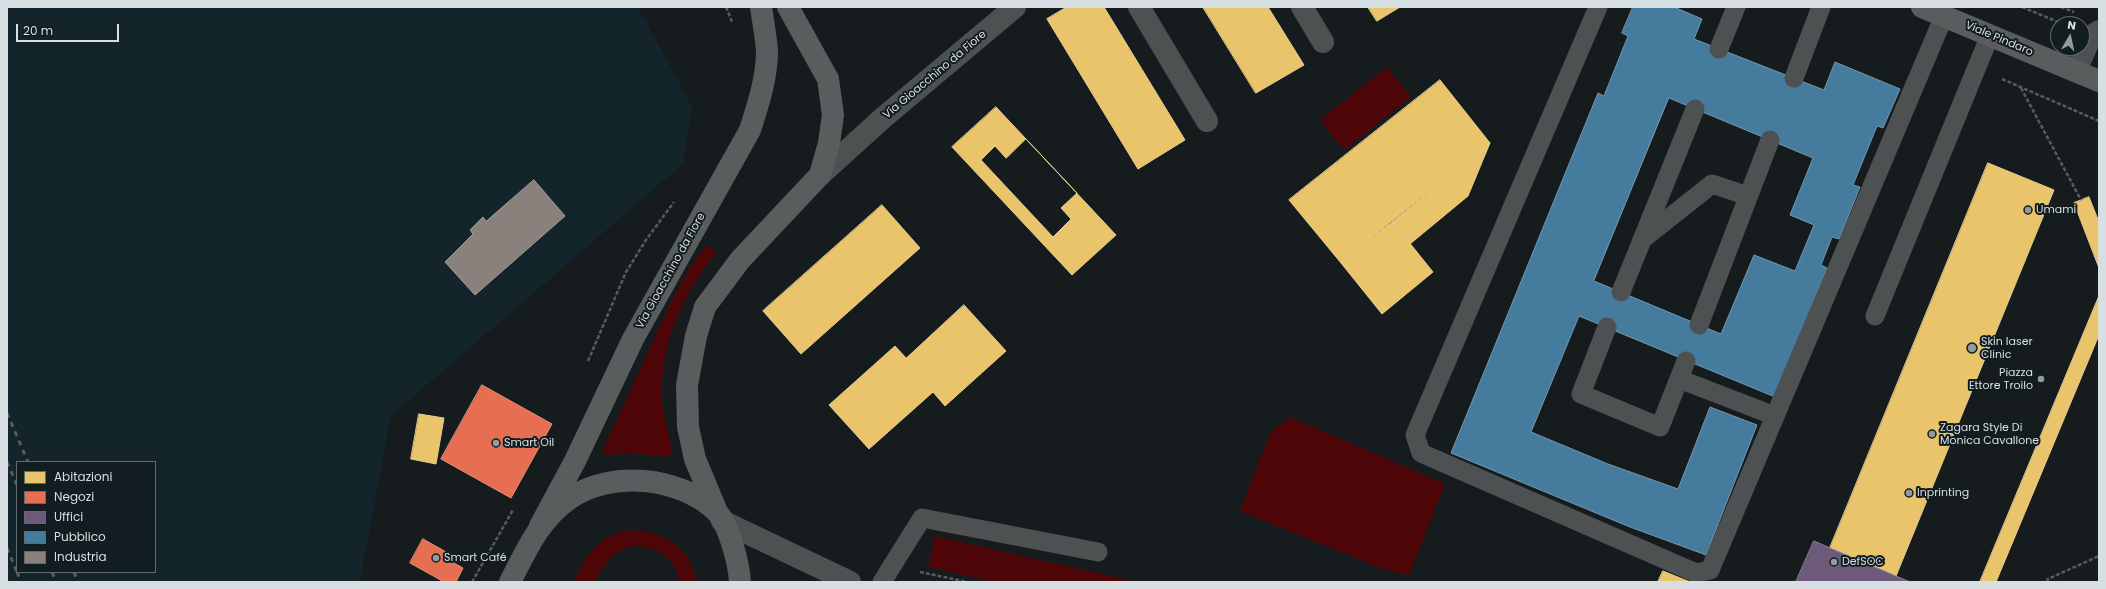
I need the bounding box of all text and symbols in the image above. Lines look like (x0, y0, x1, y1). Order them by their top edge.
scale bar (18, 16, 121, 42)
north arrow (2050, 16, 2090, 56)
text: N (2066, 17, 2077, 34)
street label: Viale Pindaro (1963, 19, 2035, 59)
text: 20 m (23, 22, 53, 39)
street label: Via Gioacchino da Fiore (881, 28, 989, 122)
place label: Umami (2036, 203, 2076, 217)
marker: Umami (2023, 205, 2033, 215)
street label: Via Gioacchino da Fiore (634, 211, 708, 331)
place label: Skin laser Clinic (1981, 335, 2033, 361)
marker: Skin laser Clinic (1966, 342, 1978, 354)
place label: Piazza Ettore Troilo (1969, 366, 2033, 392)
marker: Piazza Ettore Troilo (2036, 374, 2046, 384)
place label: Zagara Style Di Monica Cavallone (1940, 421, 2039, 447)
marker: Zagara Style Di Monica Cavallone (1927, 429, 1937, 439)
place label: Smart Oil (504, 436, 554, 450)
marker: Smart Oil (491, 438, 501, 448)
legend (16, 461, 156, 573)
text: Abitazioni (54, 468, 112, 485)
place label: Inprinting (1917, 486, 1969, 500)
text: Negozi (54, 488, 94, 505)
marker: Inprinting (1904, 488, 1914, 498)
text: Uffici (54, 508, 83, 525)
text: Pubblico (54, 528, 106, 545)
text: Industria (54, 548, 107, 565)
place label: Smart Café (444, 551, 507, 565)
marker: Smart Café (431, 553, 441, 563)
place label: DefSOC (1842, 555, 1884, 569)
marker: DefSOC (1829, 557, 1839, 567)

